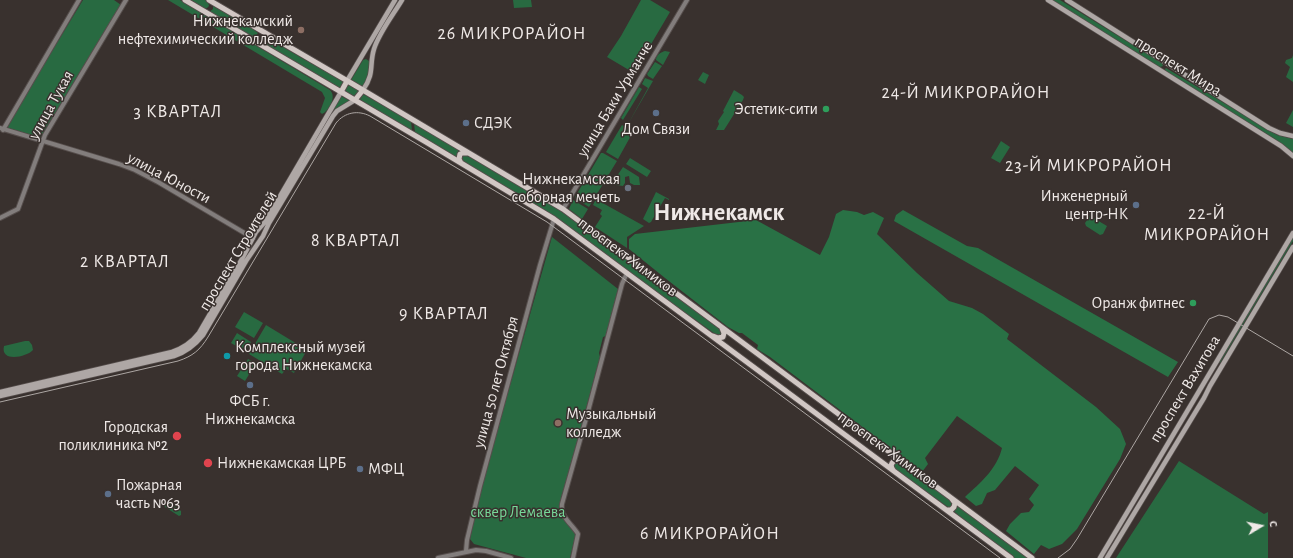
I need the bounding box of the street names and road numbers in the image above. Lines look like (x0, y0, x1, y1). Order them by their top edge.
street label: проспект Мира (1131, 32, 1225, 100)
street label: улица Баки Урманче (573, 38, 657, 160)
street label: улица Тукая (24, 67, 78, 143)
street label: улица Юности (124, 148, 214, 208)
street label: проспект Строителей (195, 188, 281, 314)
street label: проспект Химиков (574, 213, 682, 301)
street label: улица 50 лет Октября (469, 314, 523, 450)
street label: проспект Вахитова (1145, 332, 1225, 446)
street label: проспект Химиков (834, 407, 942, 493)

